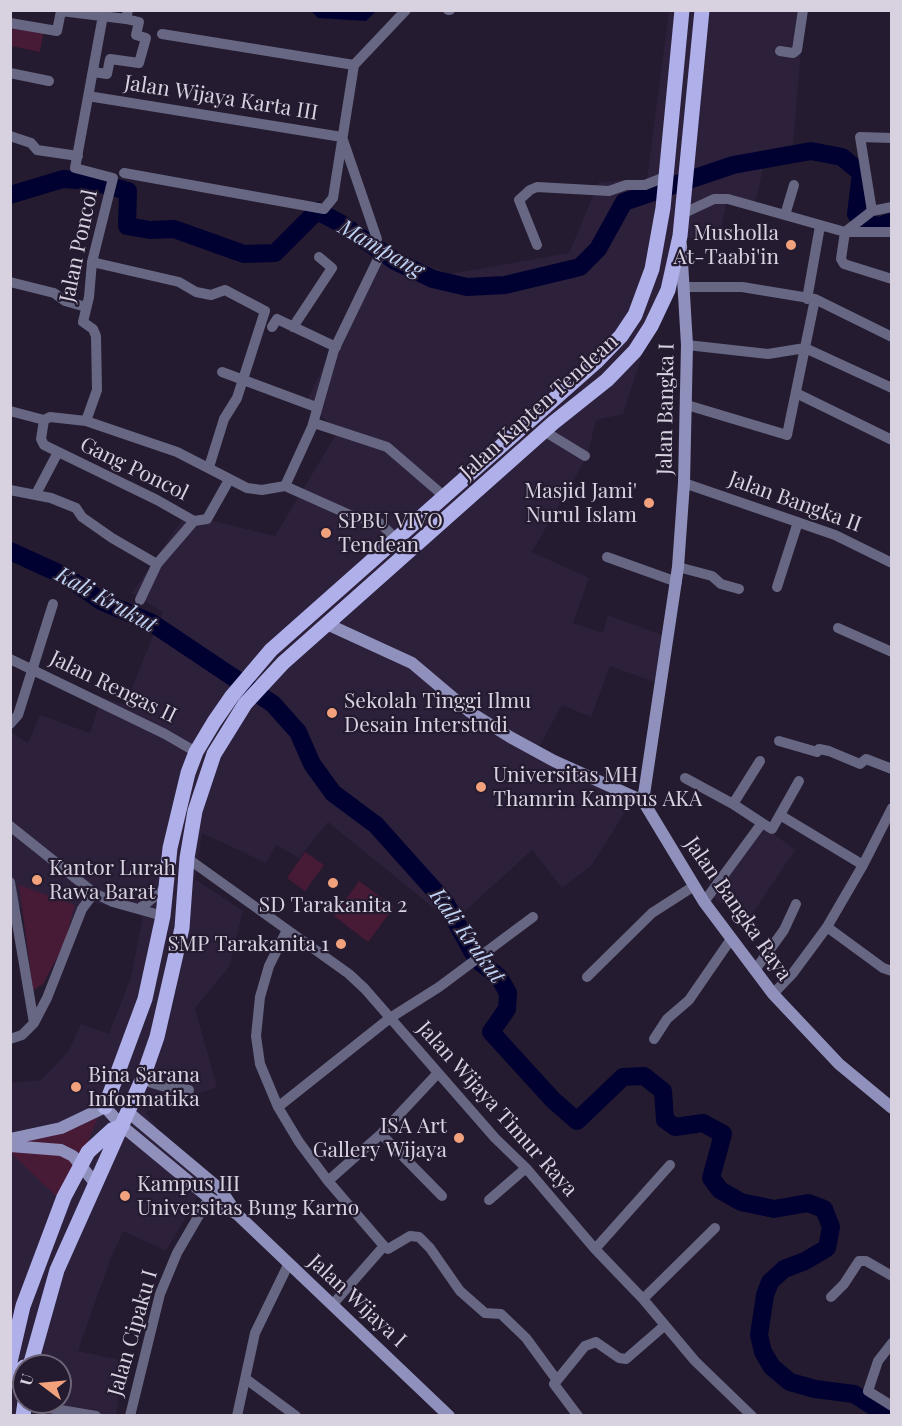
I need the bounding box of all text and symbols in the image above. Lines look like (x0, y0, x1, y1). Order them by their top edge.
street label: Jalan Wijaya Karta III (122, 70, 320, 126)
street label: Jalan Poncol (55, 187, 103, 305)
water label: Mampang (334, 214, 428, 284)
place label: Musholla At-Taabi'in (674, 220, 779, 270)
marker: Musholla At-Taabi'in (784, 238, 798, 252)
street label: Jalan Kapten Tendean (455, 329, 623, 485)
street label: Jalan Bangka I (652, 343, 680, 475)
street label: Gang Poncol (76, 432, 192, 506)
street label: Jalan Bangka II (725, 466, 865, 538)
place label: Masjid Jami' Nurul Islam (524, 478, 637, 528)
marker: Masjid Jami' Nurul Islam (642, 496, 656, 510)
place label: SPBU VIVO Tendean (338, 508, 443, 558)
marker: SPBU VIVO Tendean (319, 526, 333, 540)
water label: Kali Krukut (51, 561, 161, 639)
street label: Jalan Rengas II (46, 645, 180, 729)
place label: Sekolah Tinggi Ilmu Desain Interstudi (344, 688, 531, 738)
marker: Sekolah Tinggi Ilmu Desain Interstudi (325, 706, 339, 720)
place label: Universitas MH Thamrin Kampus AKA (493, 762, 702, 812)
marker: Universitas MH Thamrin Kampus AKA (474, 780, 488, 794)
street label: Jalan Bangka Raya (679, 832, 797, 986)
place label: Kantor Lurah Rawa Barat (49, 855, 176, 905)
marker: Kantor Lurah Rawa Barat (30, 873, 44, 887)
marker: SD Tarakanita 2 (326, 876, 340, 890)
water label: Kali Krukut (424, 883, 510, 989)
place label: SD Tarakanita 2 (259, 892, 407, 918)
place label: SMP Tarakanita 1 (167, 931, 329, 957)
marker: SMP Tarakanita 1 (334, 937, 348, 951)
street label: Jalan Wijaya Timur Raya (412, 1016, 582, 1202)
place label: Bina Sarana Informatika (88, 1062, 200, 1112)
marker: Bina Sarana Informatika (69, 1080, 83, 1094)
place label: ISA Art Gallery Wijaya (313, 1113, 447, 1163)
marker: ISA Art Gallery Wijaya (452, 1131, 466, 1145)
place label: Kampus III Universitas Bung Karno (137, 1171, 359, 1221)
marker: Kampus III Universitas Bung Karno (118, 1189, 132, 1203)
street label: Jalan Wijaya I (303, 1249, 411, 1353)
street label: Jalan Cipaku I (103, 1267, 163, 1399)
north arrow (12, 1354, 72, 1414)
text: U (15, 1371, 38, 1388)

